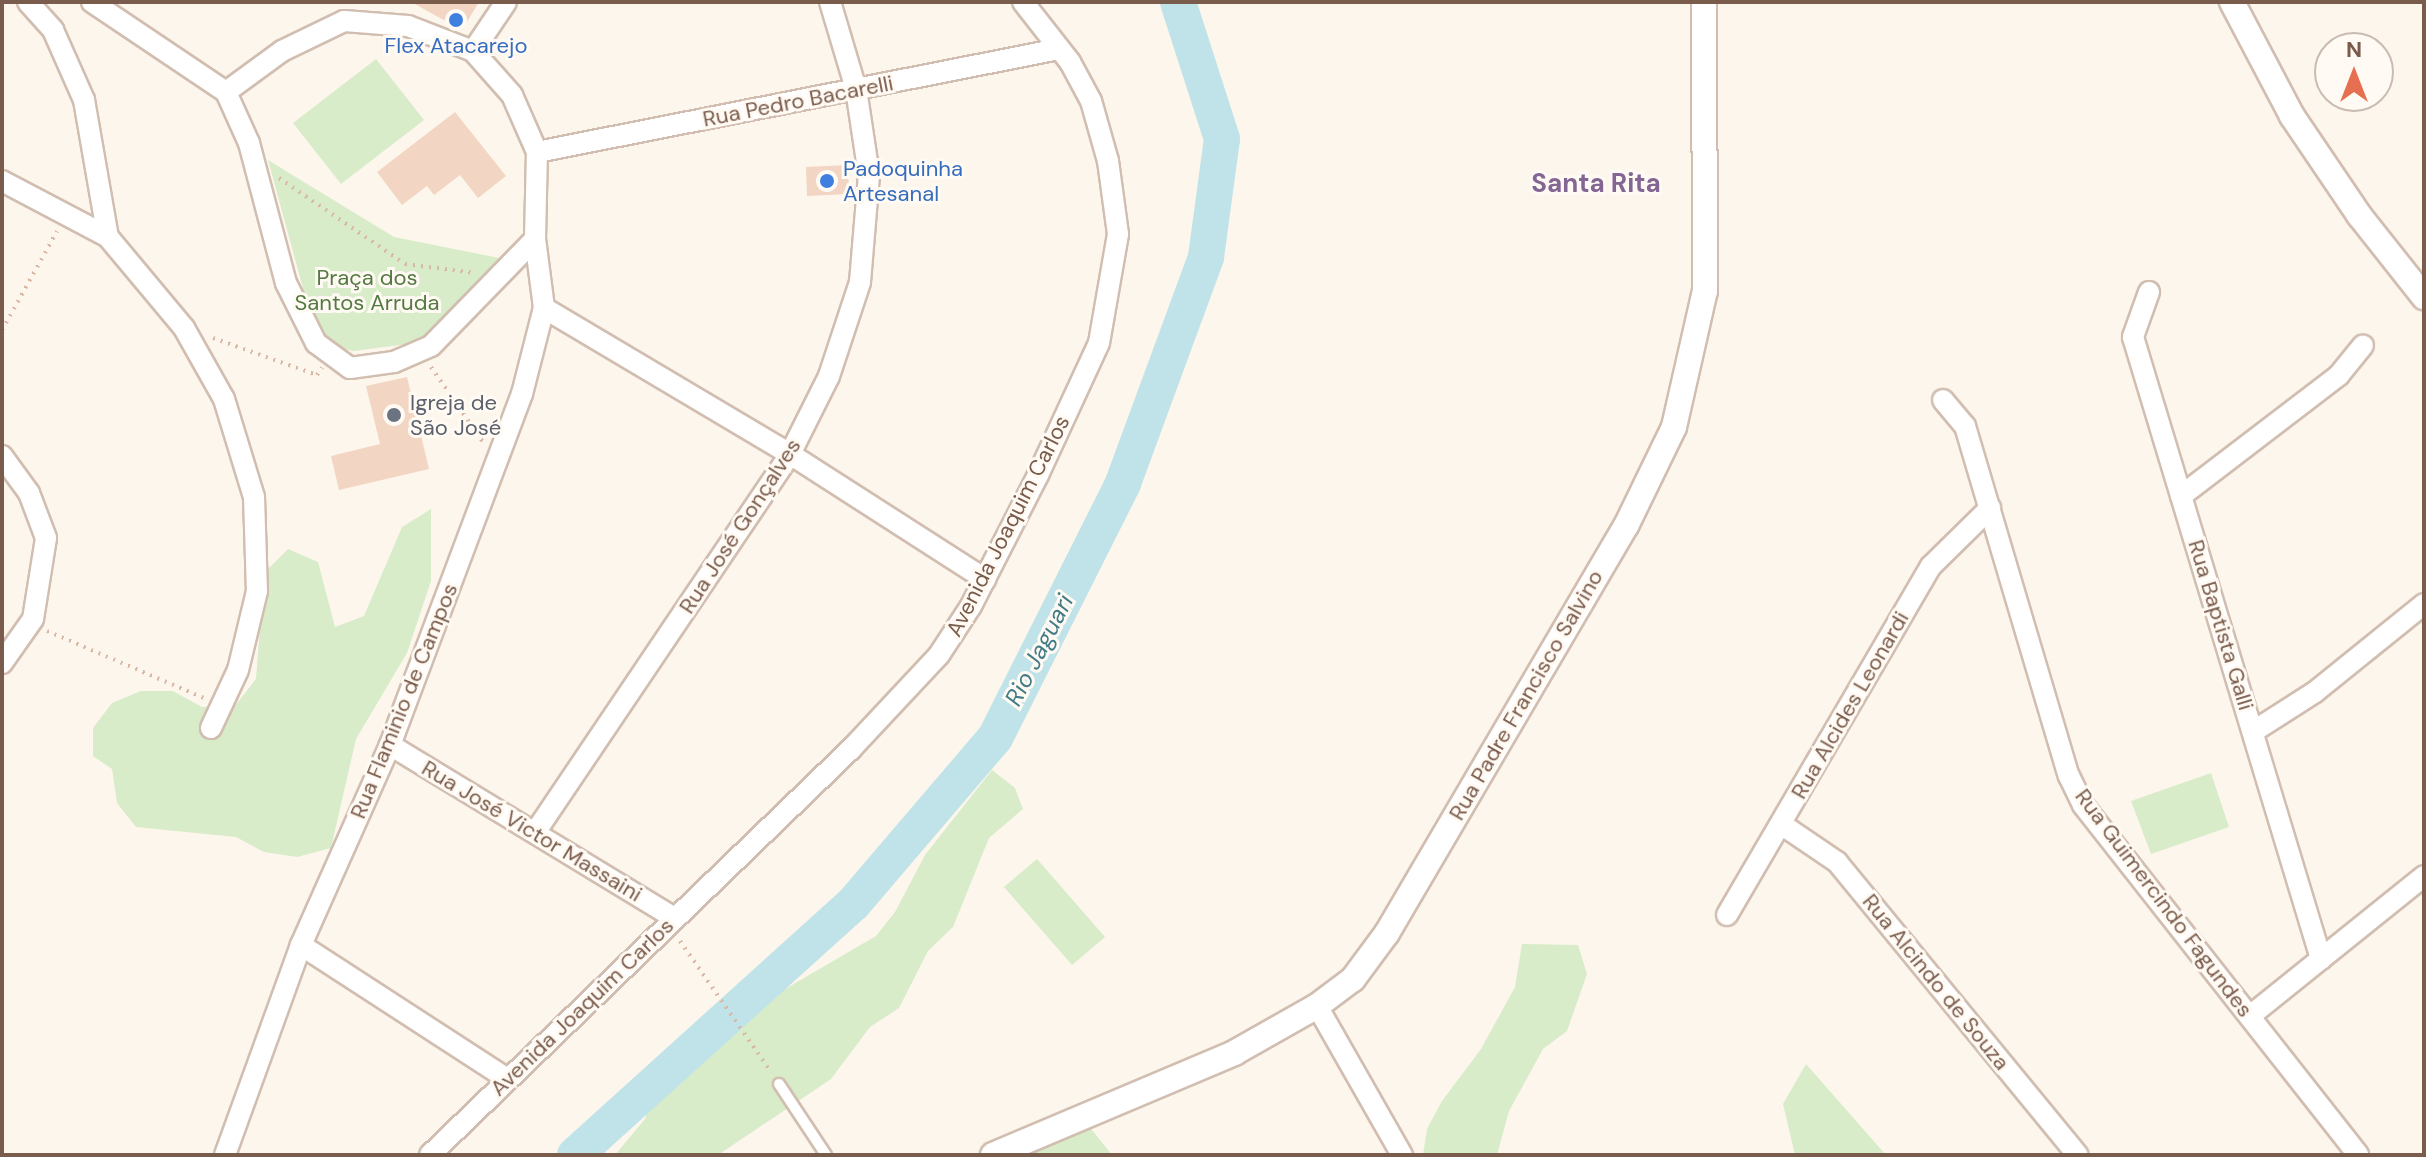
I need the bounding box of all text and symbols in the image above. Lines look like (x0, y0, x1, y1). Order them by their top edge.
marker: Flex Atacarejo (447, 11, 465, 29)
north arrow (2314, 32, 2394, 112)
place label: Flex Atacarejo (385, 33, 527, 59)
text: N (2346, 35, 2362, 64)
street label: Rua Pedro Bacarelli (700, 70, 896, 132)
place label: Padoquinha Artesanal (843, 155, 963, 206)
district label: Santa Rita (1531, 168, 1661, 200)
marker: Padoquinha Artesanal (818, 172, 836, 190)
park label: Praça dos Santos Arruda (295, 264, 439, 316)
place label: Igreja de São José (410, 389, 501, 440)
marker: Igreja de São José (385, 406, 403, 424)
street label: Avenida Joaquim Carlos (941, 411, 1075, 641)
street label: Rua José Gonçalves (674, 434, 806, 618)
street label: Rua Baptista Galli (2183, 537, 2259, 713)
street label: Rua Padre Francisco Salvino (1443, 565, 1609, 825)
street label: Rua Flaminio de Campos (345, 580, 463, 822)
water label: Rio Jaguari (999, 589, 1079, 711)
street label: Rua Alcides Leonardi (1786, 607, 1914, 803)
street label: Rua José Victor Massaini (417, 755, 647, 907)
street label: Rua Guimercindo Fagundes (2070, 784, 2258, 1022)
street label: Rua Alcindo de Souza (1857, 889, 2015, 1075)
street label: Avenida Joaquim Carlos (485, 913, 679, 1101)

